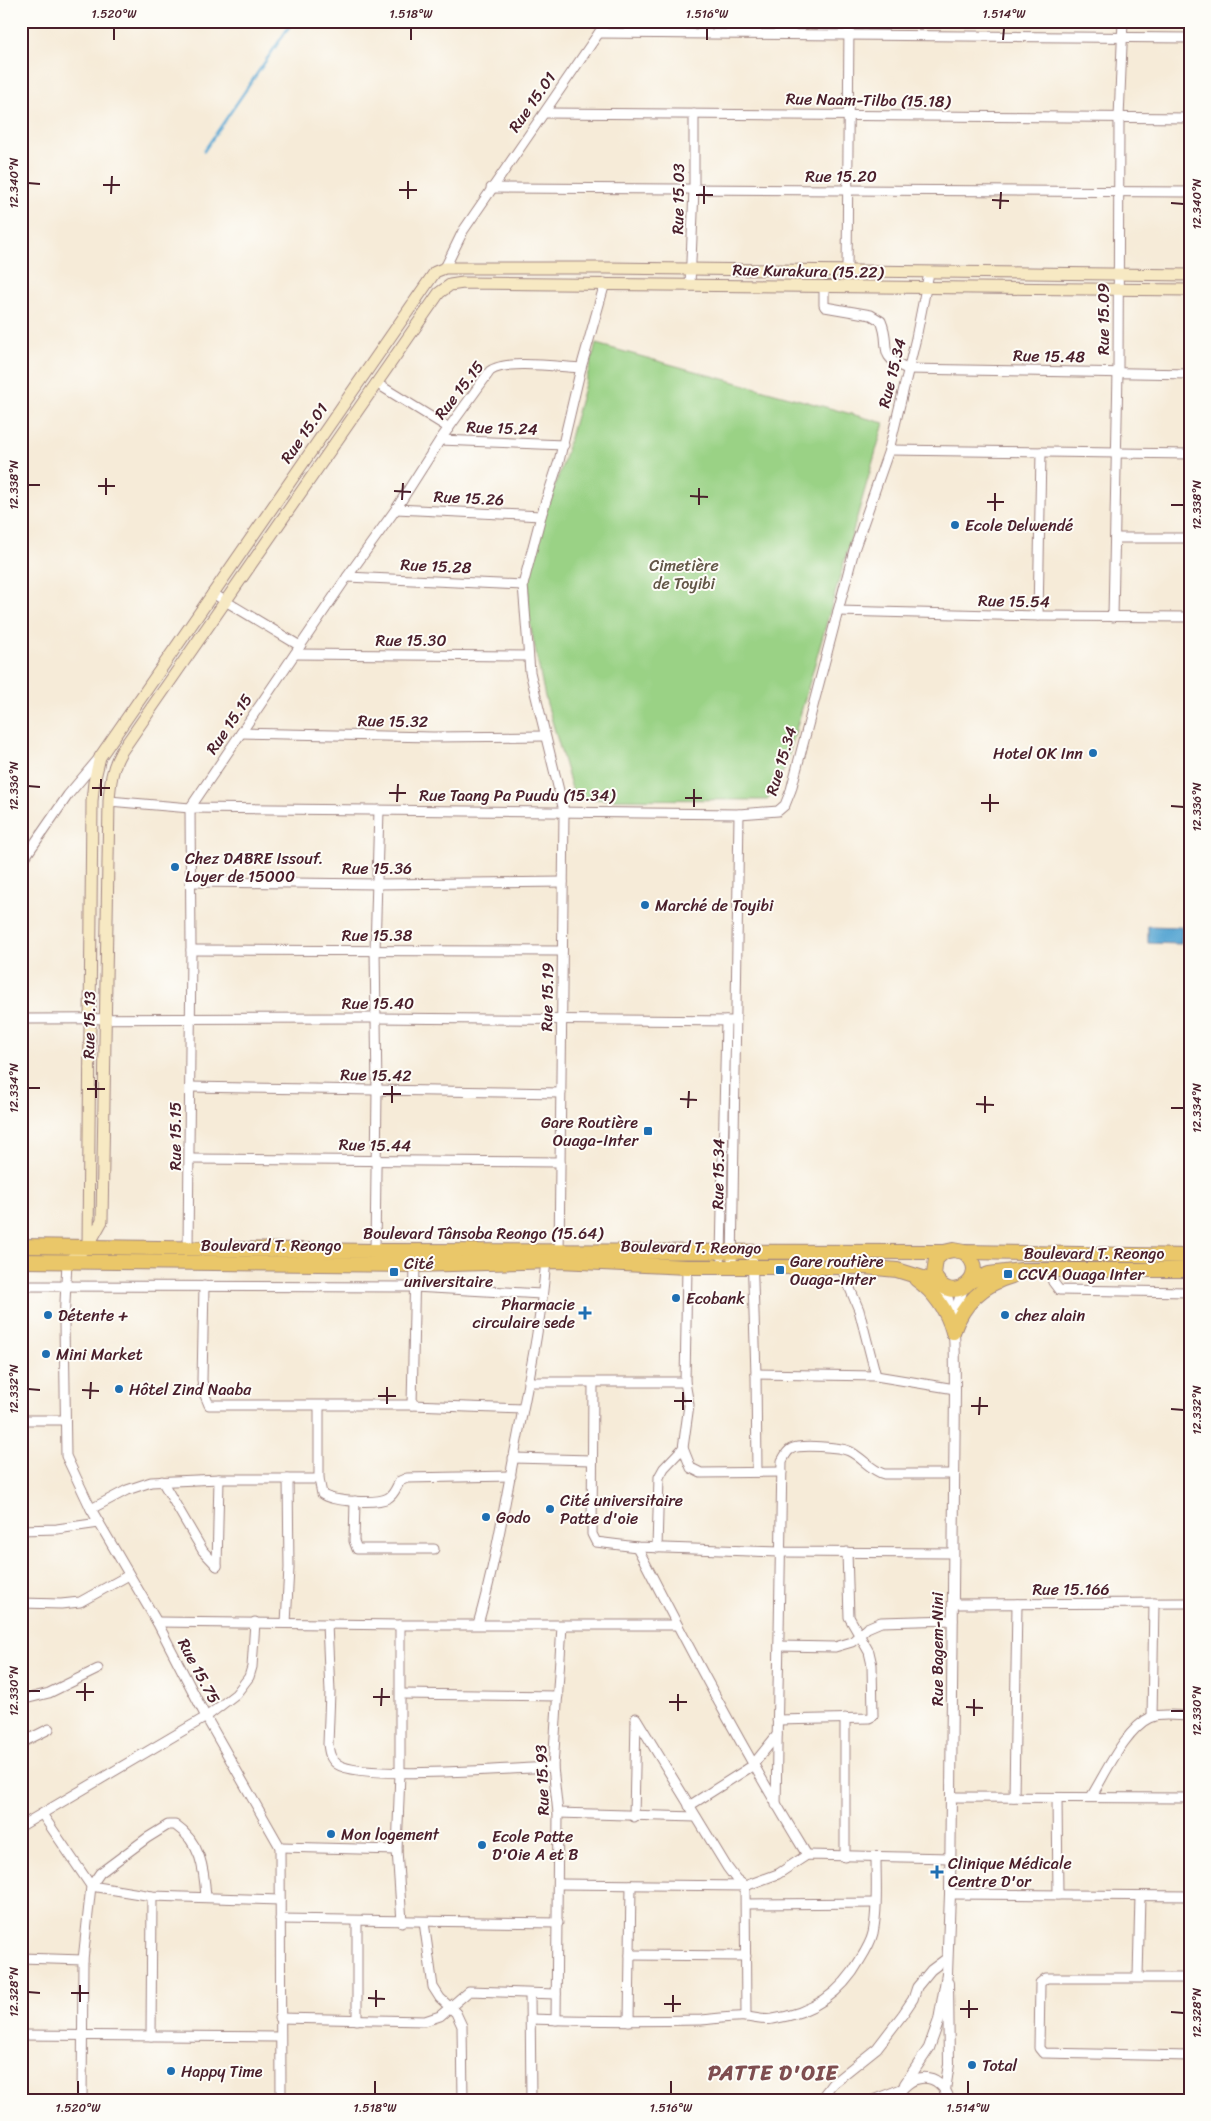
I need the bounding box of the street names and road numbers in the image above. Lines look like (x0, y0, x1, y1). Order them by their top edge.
street label: Rue 15.01 (500, 65, 564, 139)
street label: Rue Naam-Tilbo (15.18) (785, 84, 952, 116)
street label: Rue 15.20 (805, 162, 877, 191)
street label: Rue 15.03 (663, 163, 693, 235)
street label: Rue Kurakura (15.22) (732, 255, 885, 287)
street label: Rue 15.09 (1089, 283, 1118, 355)
street label: Rue 15.34 (869, 335, 915, 411)
street label: Rue 15.48 (1013, 341, 1085, 371)
street label: Rue 15.15 (426, 354, 492, 426)
street label: Rue 15.01 (272, 396, 336, 470)
street label: Rue 15.24 (466, 412, 538, 444)
street label: Rue 15.26 (433, 482, 505, 514)
street label: Rue 15.28 (400, 550, 473, 582)
street label: Rue 15.54 (978, 586, 1050, 616)
street label: Rue 15.30 (375, 626, 447, 655)
street label: Rue 15.15 (198, 687, 260, 761)
street label: Rue 15.32 (358, 706, 428, 736)
street label: Rue 15.34 (757, 723, 805, 799)
street label: Rue Taang Pa Puudu (15.34) (419, 781, 616, 810)
street label: Rue 15.36 (342, 854, 412, 883)
street label: Rue 15.38 (342, 921, 413, 950)
street label: Rue 15.19 (532, 962, 562, 1032)
street label: Rue 15.40 (342, 989, 414, 1018)
street label: Rue 15.13 (74, 991, 104, 1059)
street label: Rue 15.42 (340, 1060, 412, 1090)
street label: Rue 15.15 (161, 1101, 190, 1170)
street label: Rue 15.44 (339, 1130, 411, 1160)
street label: Rue 15.34 (703, 1138, 733, 1210)
street label: Boulevard Tânsoba Reongo (15.64) (363, 1219, 604, 1248)
street label: Boulevard T. Reongo (201, 1231, 341, 1260)
street label: Boulevard T. Reongo (620, 1231, 762, 1263)
street label: Boulevard T. Reongo (1024, 1239, 1164, 1268)
street label: Rue 15.166 (1032, 1575, 1110, 1604)
street label: Rue Bagem-Nini (923, 1592, 952, 1706)
street label: Rue 15.75 (170, 1633, 229, 1709)
street label: Rue 15.93 (526, 1744, 558, 1816)

